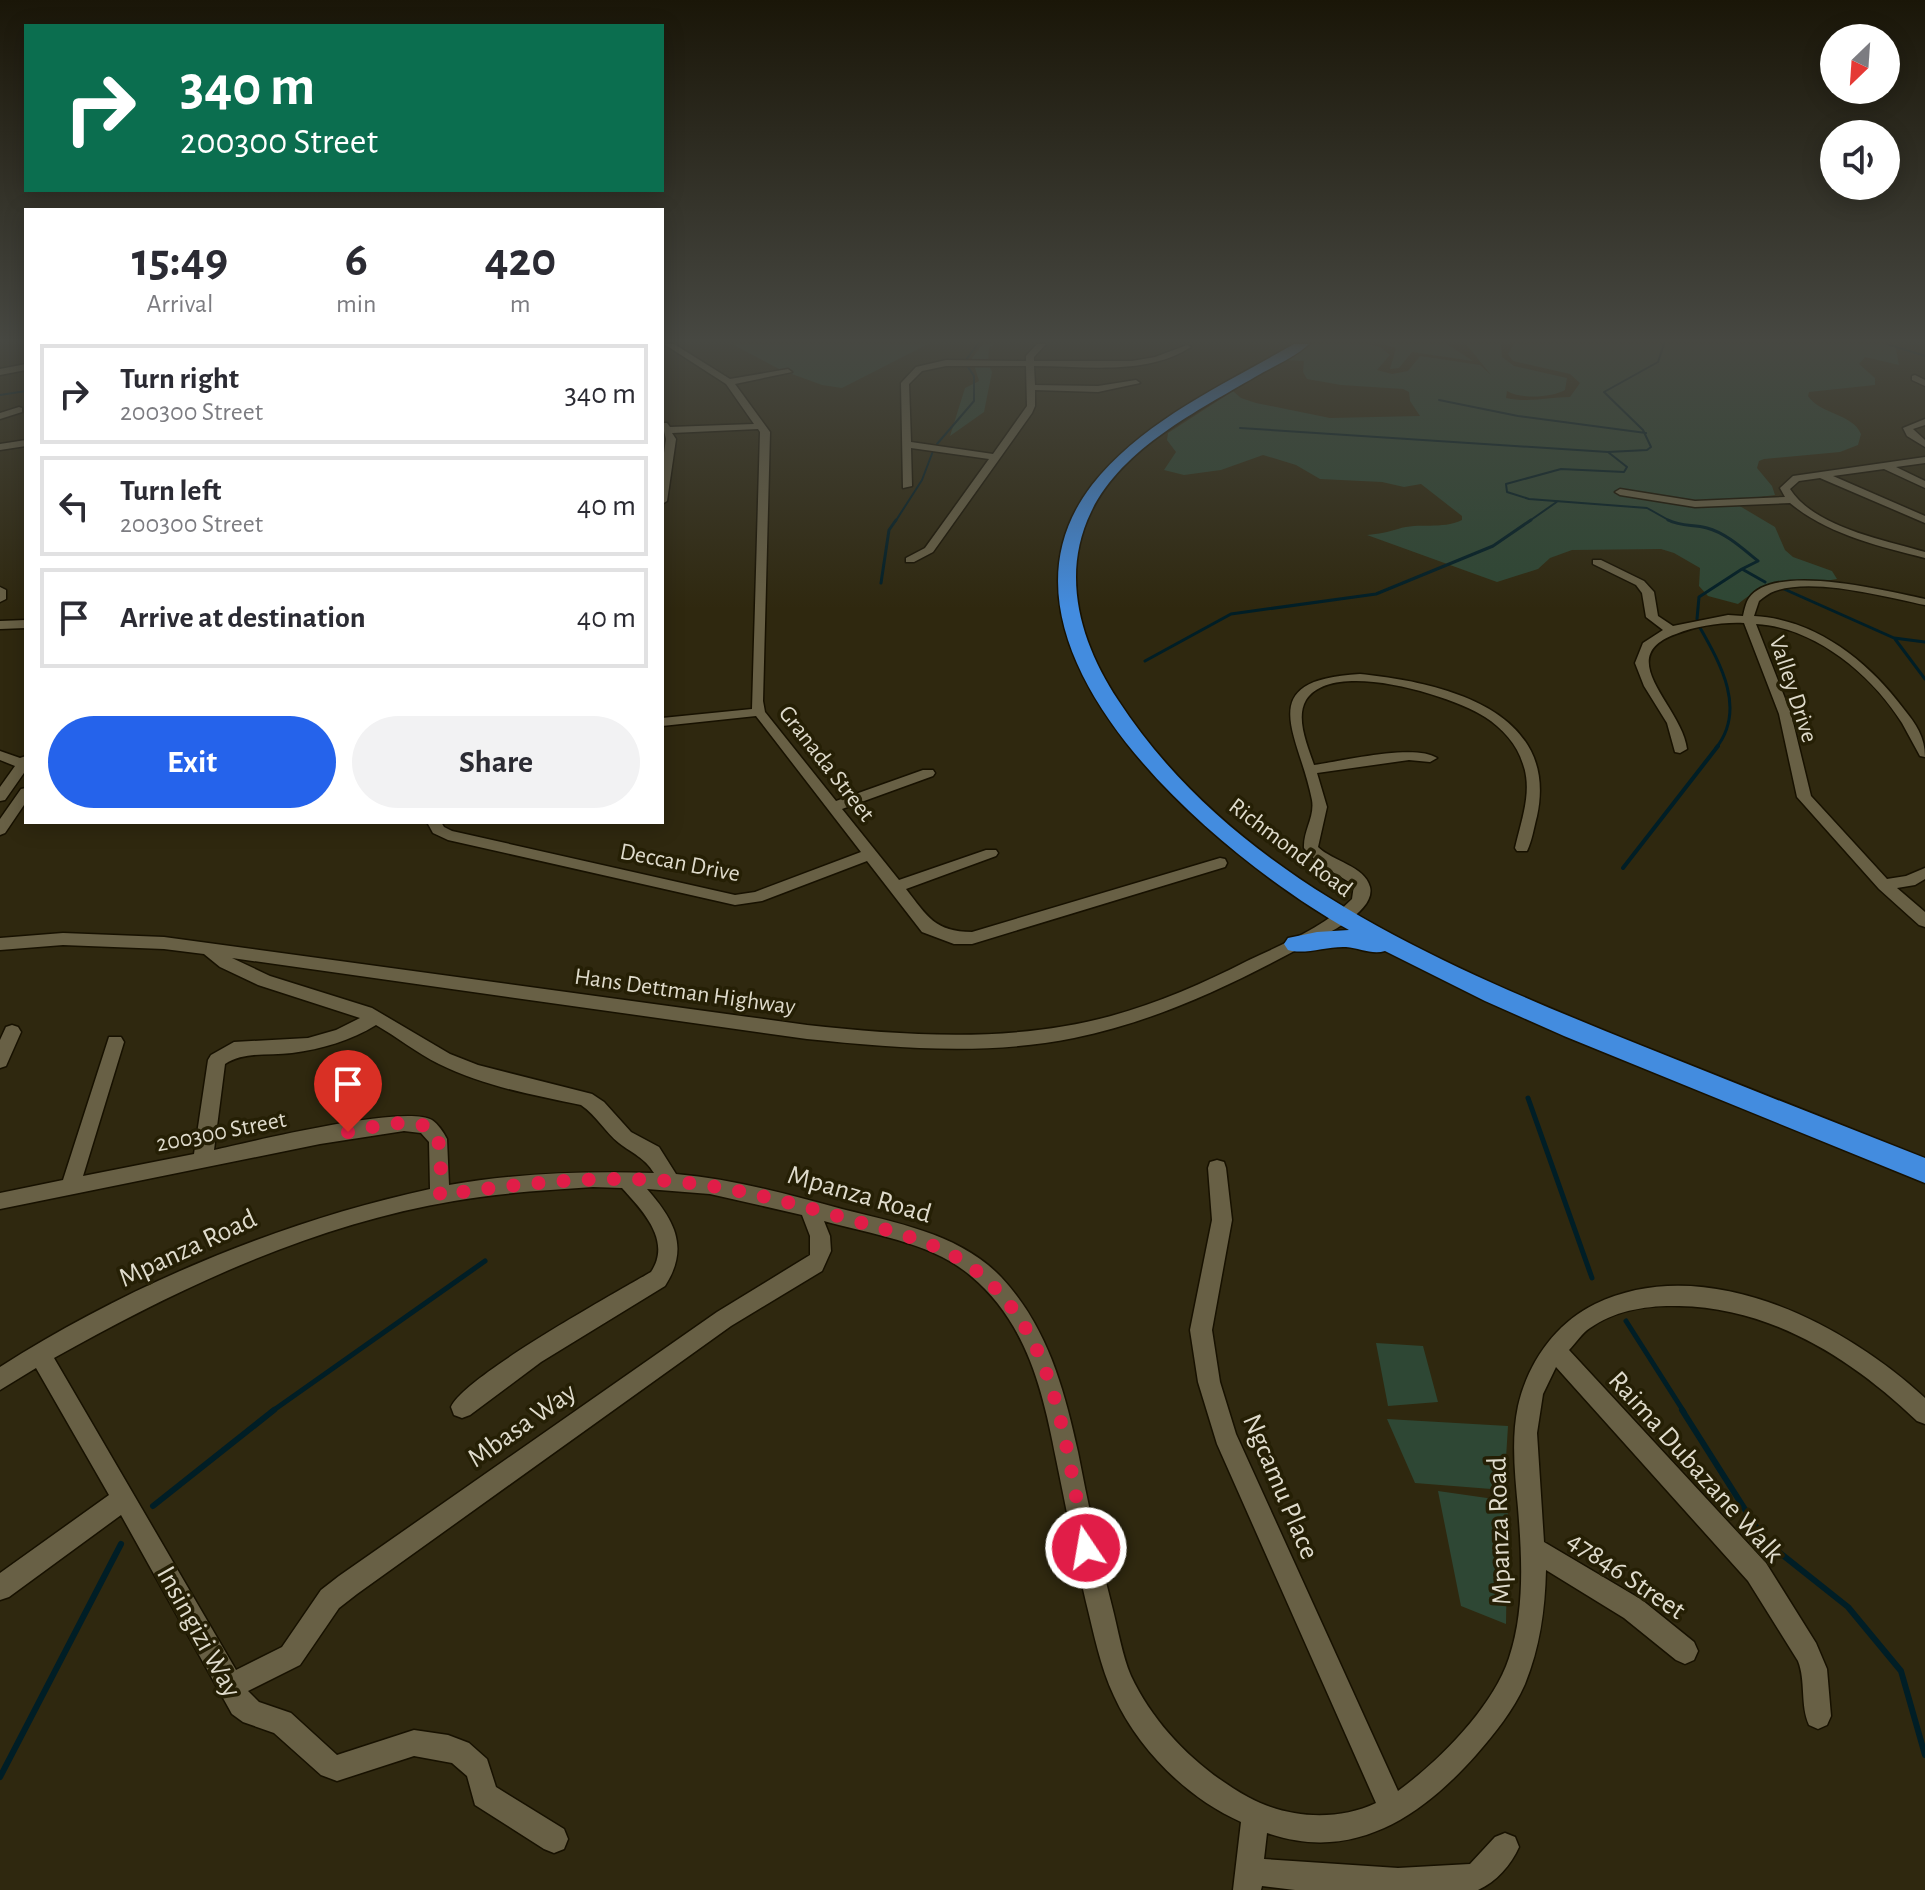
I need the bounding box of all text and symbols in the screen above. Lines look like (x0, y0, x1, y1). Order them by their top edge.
north arrow (1820, 24, 1900, 104)
map controls (1820, 24, 1900, 200)
icon: right (48, 56, 152, 160)
text: 340 m (180, 59, 315, 115)
button: sound (1820, 120, 1900, 200)
text: 200300 Street (180, 124, 378, 160)
text: 15:49 (132, 237, 228, 285)
text: 6 (345, 237, 368, 285)
text: 420 (484, 237, 556, 285)
text: Arrival (147, 291, 213, 317)
text: min (336, 291, 377, 317)
text: m (510, 291, 531, 317)
text: Turn right (120, 364, 239, 394)
icon: right (52, 372, 96, 416)
text: 340 m (564, 379, 636, 409)
text: 200300 Street (120, 399, 263, 425)
text: Turn left (120, 476, 221, 506)
icon: left (52, 484, 96, 528)
text: 40 m (577, 491, 636, 521)
text: 200300 Street (120, 511, 263, 537)
icon: arrive (52, 596, 96, 640)
text: Arrive at destination (120, 603, 366, 633)
text: 40 m (577, 603, 636, 633)
street label: Valley Drive (1765, 633, 1822, 746)
street label: Granada Street (774, 701, 879, 826)
button: Exit (48, 716, 336, 808)
button: Share (352, 716, 640, 808)
street label: Richmond Road (1224, 794, 1357, 902)
street label: Deccan Drive (618, 840, 742, 886)
street label: Hans Dettman Highway (573, 965, 797, 1019)
pin (314, 1050, 382, 1132)
icon: arrive (326, 1062, 370, 1106)
street label: 200300 Street (154, 1108, 289, 1156)
street label: Mpanza Road (784, 1161, 935, 1229)
street label: Mpanza Road (115, 1205, 261, 1293)
street label: Raima Dubazane Walk (1603, 1366, 1789, 1569)
street label: Mbasa Way (463, 1378, 582, 1473)
street label: Ngcamu Place (1237, 1410, 1323, 1563)
street label: Mpanza Road (1483, 1456, 1517, 1605)
position arrow (1044, 1506, 1128, 1590)
street label: 47846 Street (1562, 1526, 1690, 1625)
street label: Insingizi Way (151, 1562, 246, 1702)

